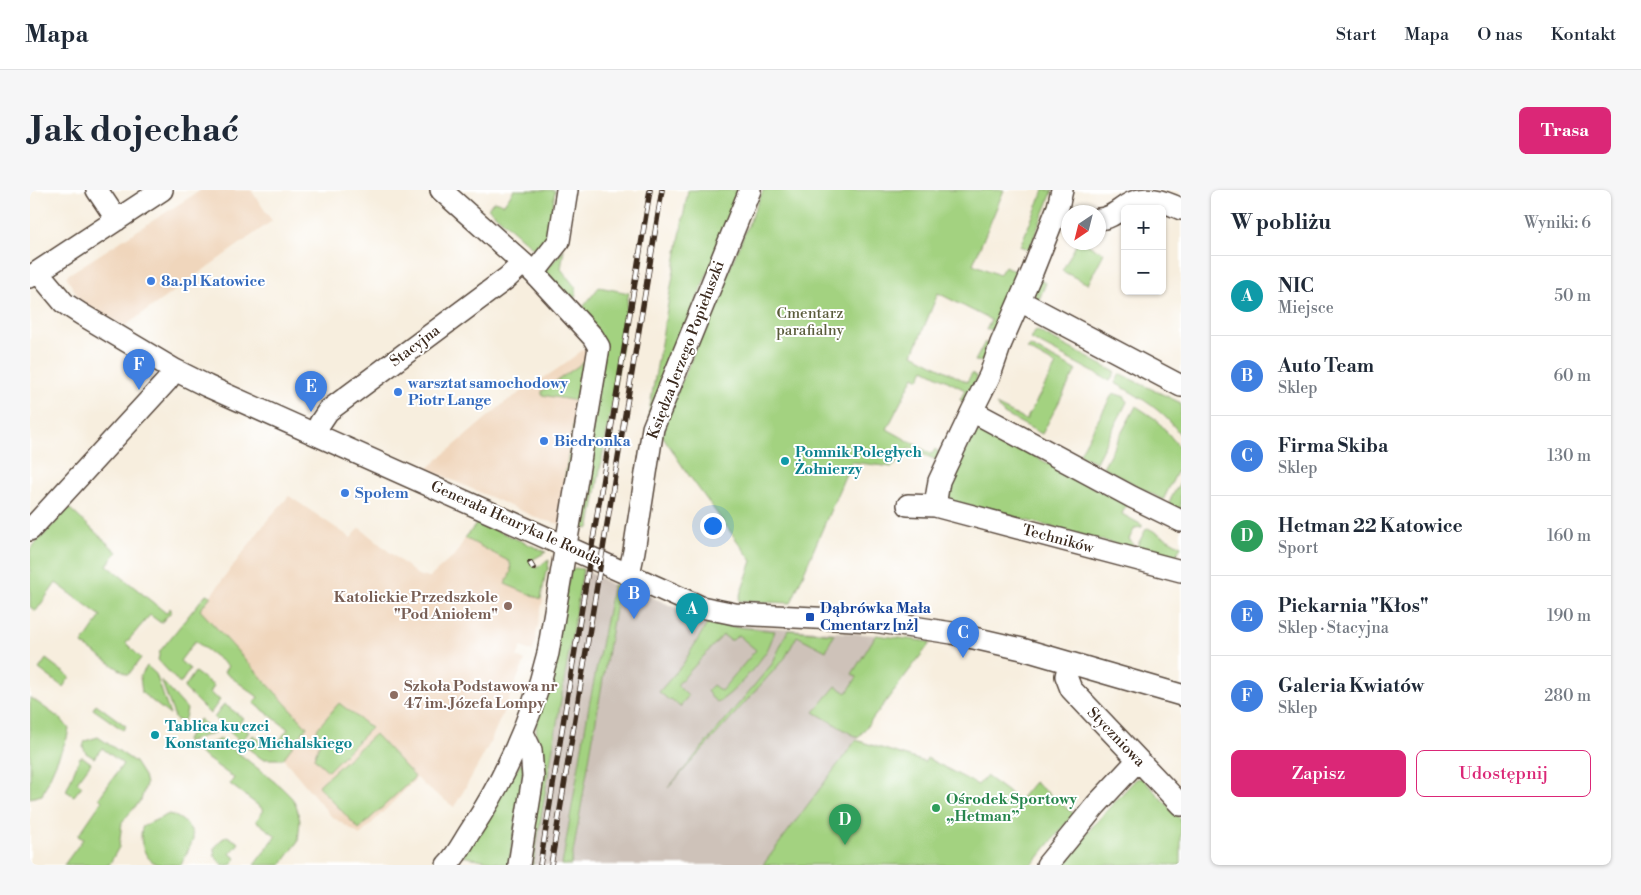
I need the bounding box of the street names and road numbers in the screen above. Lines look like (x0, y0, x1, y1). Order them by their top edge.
street label: Księdza Jerzego Popiełuszki (643, 258, 729, 442)
street label: Stacyjna (386, 321, 444, 371)
street label: Generała Henryka le Ronda (428, 477, 605, 569)
street label: Techników (1020, 520, 1096, 558)
street label: Styczniowa (1083, 703, 1149, 771)

